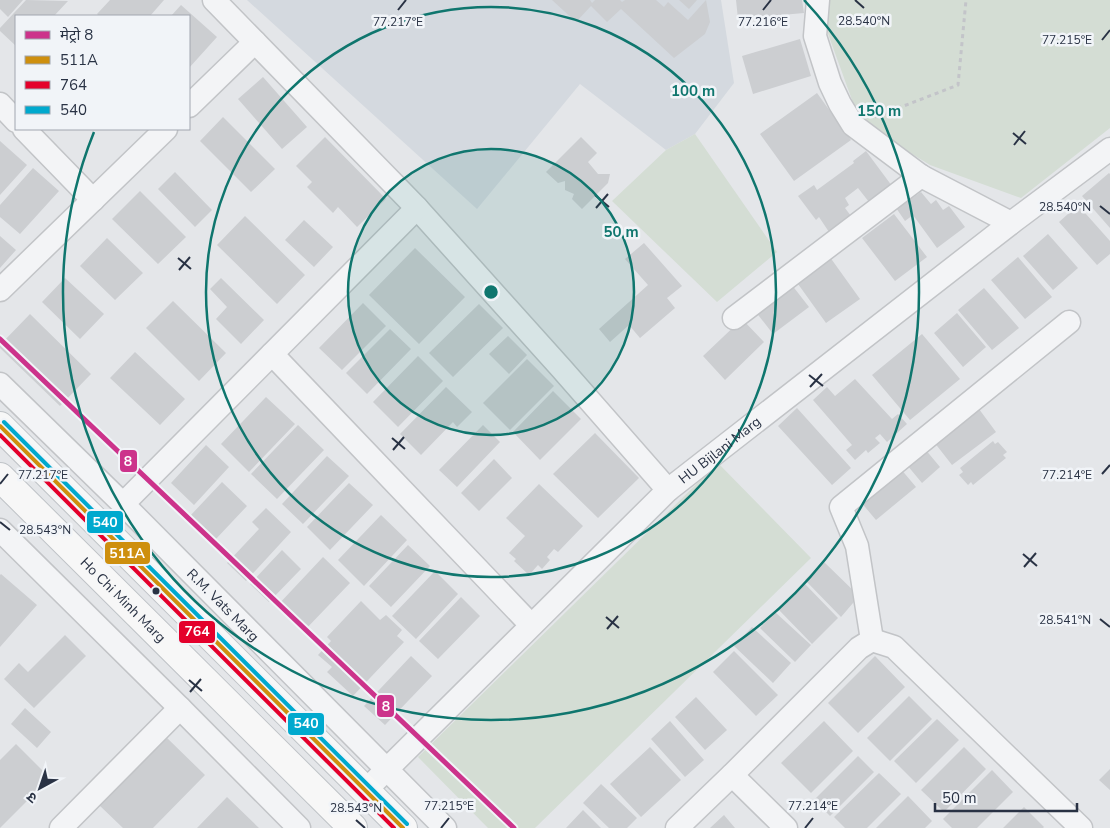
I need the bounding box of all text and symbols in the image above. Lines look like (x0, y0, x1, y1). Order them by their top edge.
text: 28.540°N (838, 13, 890, 29)
text: 77.217°E (373, 14, 423, 30)
text: 77.216°E (738, 14, 788, 30)
legend (15, 15, 190, 130)
text: मेट्रो 8 (60, 25, 93, 45)
text: 77.215°E (1042, 32, 1092, 48)
text: 511A (60, 50, 98, 70)
text: 764 (60, 75, 87, 95)
text: 100 m (671, 81, 715, 101)
text: 540 (60, 100, 87, 120)
text: 150 m (857, 101, 901, 121)
text: 28.540°N (1039, 199, 1091, 215)
text: 50 m (603, 222, 639, 242)
centre of rings (482, 283, 500, 301)
street label: HU Bijlani Marg (674, 412, 765, 488)
line badge: 8 (119, 449, 138, 473)
text: 8 (124, 452, 132, 471)
text: 77.217°E (18, 467, 68, 483)
text: 77.214°E (1042, 467, 1092, 483)
line badge: 540 (86, 510, 124, 534)
text: 540 (92, 513, 118, 532)
text: 28.543°N (19, 522, 71, 538)
line badge: 511A (104, 541, 151, 565)
text: 511A (109, 544, 145, 563)
street label: Ho Chi Minh Marg (76, 553, 170, 646)
street label: R.M. Vats Marg (183, 564, 264, 645)
unlabelled marker (151, 586, 161, 596)
text: 28.541°N (1039, 612, 1091, 628)
line badge: 764 (178, 620, 216, 644)
text: 764 (184, 622, 210, 641)
line badge: 8 (376, 694, 395, 718)
text: 8 (382, 697, 390, 716)
line badge: 540 (287, 712, 325, 736)
text: 540 (293, 714, 319, 733)
north arrow (15, 763, 65, 813)
scale bar (935, 780, 1078, 812)
text: उ (22, 787, 41, 807)
text: 50 m (942, 788, 977, 808)
text: 77.215°E (424, 798, 474, 814)
text: 77.214°E (788, 798, 838, 814)
text: 28.543°N (330, 800, 382, 816)

